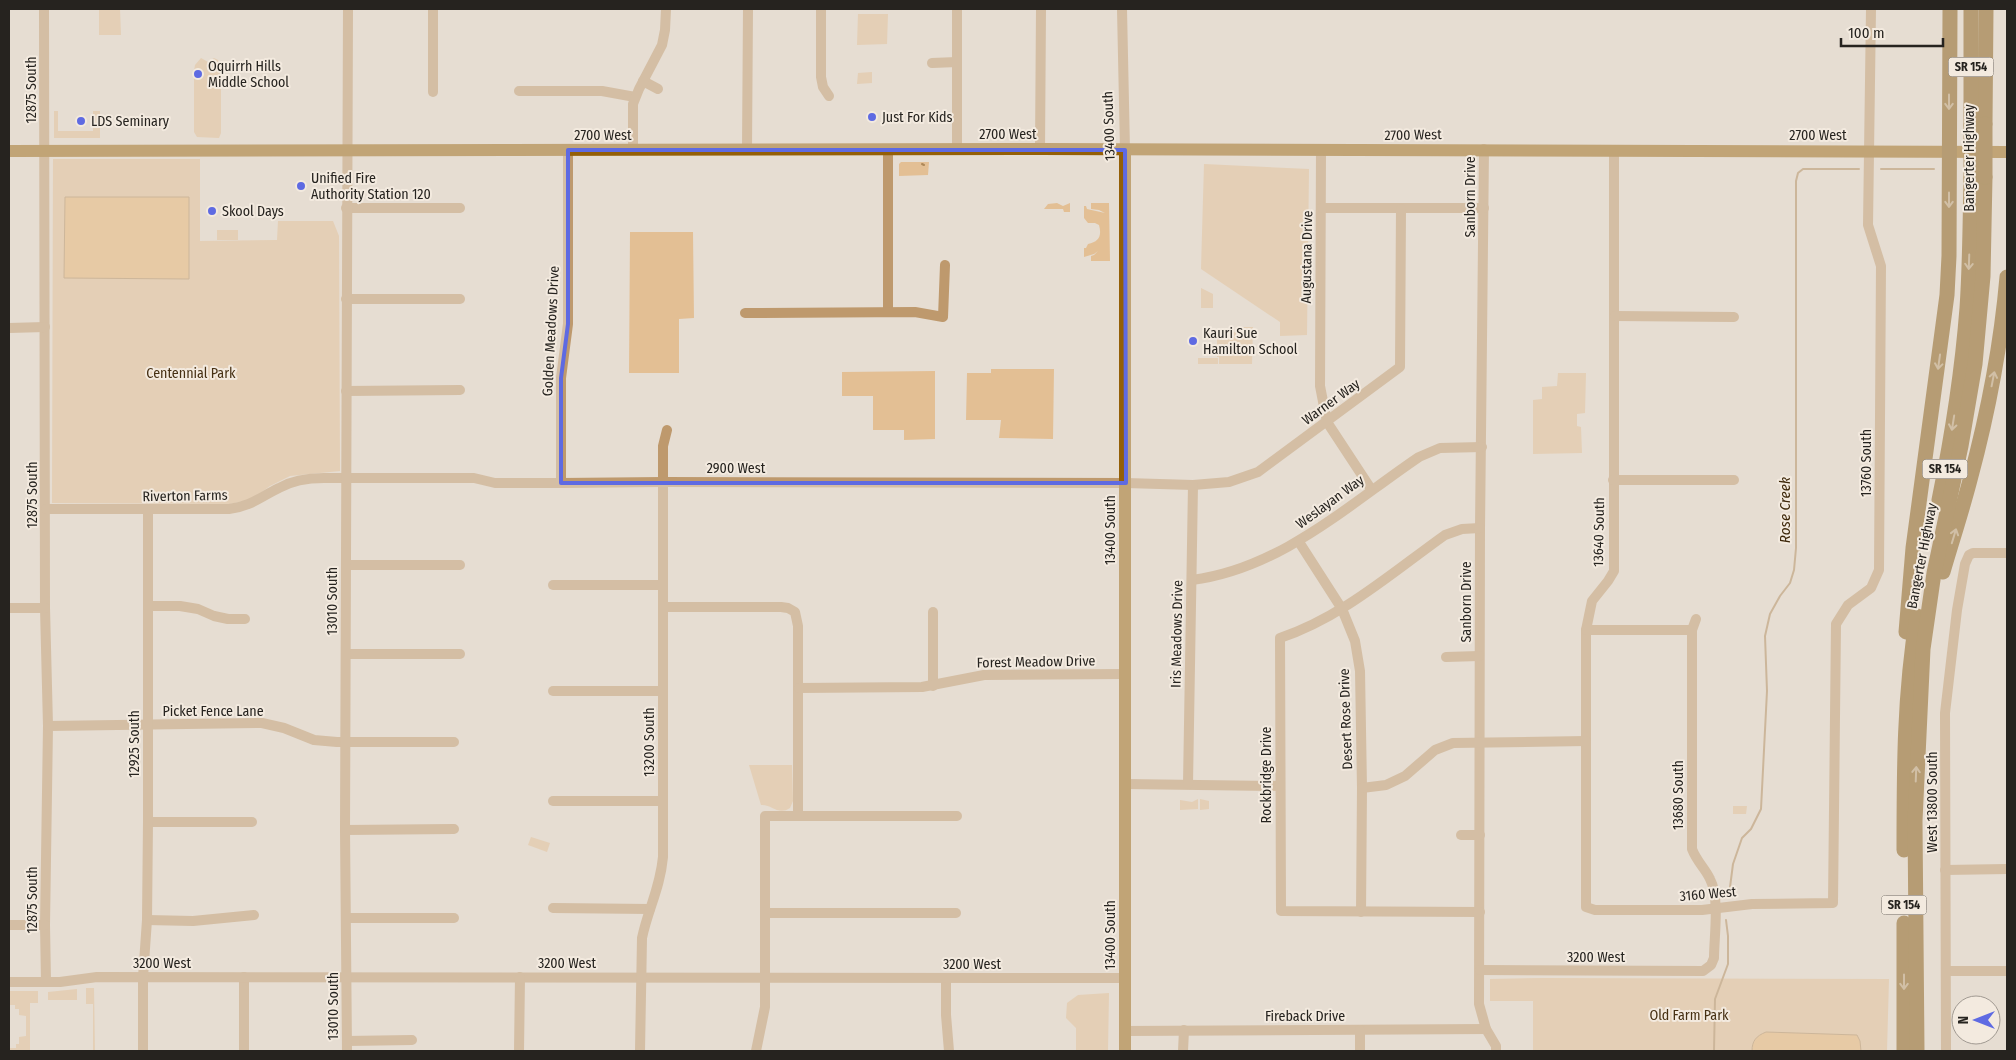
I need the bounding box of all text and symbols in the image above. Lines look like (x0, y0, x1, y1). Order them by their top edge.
scale bar (1841, 15, 1944, 47)
text: 100 m (1848, 24, 1885, 42)
street label: 12875 South (23, 56, 40, 124)
place label: Oquirrh Hills Middle School (208, 58, 289, 91)
road number: SR 154 (1948, 58, 1994, 76)
marker: Oquirrh Hills Middle School (192, 68, 204, 80)
street label: 13400 South (1099, 91, 1119, 161)
one-way arrow (1944, 94, 1954, 110)
street label: Bangerter Highway (1961, 104, 1978, 212)
place label: Just For Kids (882, 109, 953, 126)
marker: Just For Kids (866, 111, 878, 123)
place label: LDS Seminary (91, 113, 170, 130)
marker: LDS Seminary (75, 115, 87, 127)
street label: 2700 West (979, 126, 1037, 143)
street label: 2700 West (1384, 126, 1442, 144)
street label: 2700 West (574, 127, 632, 144)
street label: 2700 West (1789, 127, 1847, 144)
street label: Sanborn Drive (1462, 156, 1479, 238)
place label: Unified Fire Authority Station 120 (311, 170, 431, 203)
marker: Unified Fire Authority Station 120 (295, 180, 307, 192)
one-way arrow (1944, 192, 1954, 208)
place label: Skool Days (222, 203, 284, 220)
marker: Skool Days (206, 205, 218, 217)
street label: Augustana Drive (1298, 210, 1316, 304)
one-way arrow (1965, 254, 1974, 270)
street label: Golden Meadows Drive (539, 265, 563, 397)
place label: Kauri Sue Hamilton School (1203, 325, 1298, 358)
marker: Kauri Sue Hamilton School (1187, 335, 1199, 347)
one-way arrow (1934, 353, 1944, 369)
park label: Centennial Park (146, 365, 236, 382)
one-way arrow (1989, 371, 1999, 387)
street label: Warner Way (1299, 375, 1364, 429)
one-way arrow (1948, 415, 1958, 431)
street label: 13760 South (1858, 429, 1875, 497)
road number: SR 154 (1922, 459, 1968, 478)
street label: 2900 West (707, 460, 766, 477)
street label: 12875 South (24, 461, 41, 529)
street label: Weslayan Way (1293, 471, 1368, 532)
water label: Rose Creek (1776, 476, 1794, 543)
street label: Riverton Farms (142, 487, 228, 505)
street label: 13400 South (1102, 495, 1119, 565)
street label: 13640 South (1590, 497, 1608, 567)
street label: Bangerter Highway (1903, 501, 1941, 610)
one-way arrow (1949, 529, 1959, 545)
street label: Sanborn Drive (1458, 561, 1475, 643)
street label: 13010 South (324, 567, 341, 635)
street label: Iris Meadows Drive (1168, 580, 1186, 688)
street label: Forest Meadow Drive (976, 652, 1096, 672)
street label: Desert Rose Drive (1336, 668, 1356, 770)
street label: Picket Fence Lane (162, 703, 264, 720)
street label: 13200 South (641, 707, 658, 777)
street label: 12925 South (126, 710, 143, 778)
street label: Rockbridge Drive (1258, 726, 1275, 823)
street label: West 13800 South (1924, 751, 1941, 853)
street label: 13680 South (1670, 760, 1687, 830)
one-way arrow (1911, 766, 1921, 782)
street label: 12875 South (24, 866, 41, 934)
street label: 3160 West (1679, 883, 1737, 905)
road number: SR 154 (1882, 896, 1926, 914)
street label: 13400 South (1102, 900, 1119, 970)
street label: 3200 West (1567, 949, 1625, 966)
street label: 3200 West (133, 955, 191, 972)
street label: 3200 West (538, 955, 596, 972)
street label: 3200 West (943, 956, 1001, 973)
street label: 13010 South (325, 972, 342, 1040)
one-way arrow (1899, 974, 1909, 990)
north arrow (1951, 995, 2001, 1045)
park label: Old Farm Park (1649, 1007, 1729, 1024)
street label: Fireback Drive (1265, 1008, 1345, 1025)
text: N (1955, 1016, 1972, 1024)

